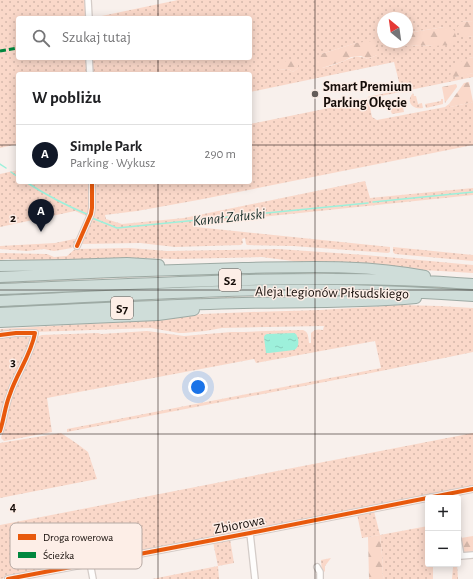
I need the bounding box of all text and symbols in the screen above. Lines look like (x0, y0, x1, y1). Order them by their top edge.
north arrow (377, 12, 413, 48)
search box (16, 16, 252, 60)
icon: search (30, 27, 52, 49)
text: Szukaj tutaj (62, 30, 131, 45)
place label: Smart Premium Parking Okęcie (323, 80, 412, 110)
text: W pobliżu (32, 89, 101, 106)
marker: Smart Premium Parking Okęcie (310, 89, 320, 99)
text: Simple Park (70, 139, 142, 154)
text: A (41, 148, 49, 161)
text: 290 m (205, 148, 236, 161)
text: Parking · Wykusz (70, 157, 155, 170)
pin: A (28, 199, 54, 232)
water label: Kanał Załuski (192, 206, 266, 229)
text: 2 (10, 212, 16, 225)
road number: S2 (219, 269, 241, 291)
street label: Aleja Legionów Piłsudskiego (255, 285, 409, 301)
road number: S7 (111, 297, 133, 319)
text: 3 (10, 356, 16, 369)
your location (188, 377, 208, 397)
map controls (425, 495, 461, 567)
button: + (425, 495, 461, 531)
text: 4 (10, 501, 17, 514)
street label: Zbiorowa (213, 513, 266, 537)
legend (10, 523, 142, 569)
button: − (425, 531, 461, 567)
text: Droga rowerowa (43, 532, 113, 543)
text: Ścieżka (43, 549, 74, 561)

